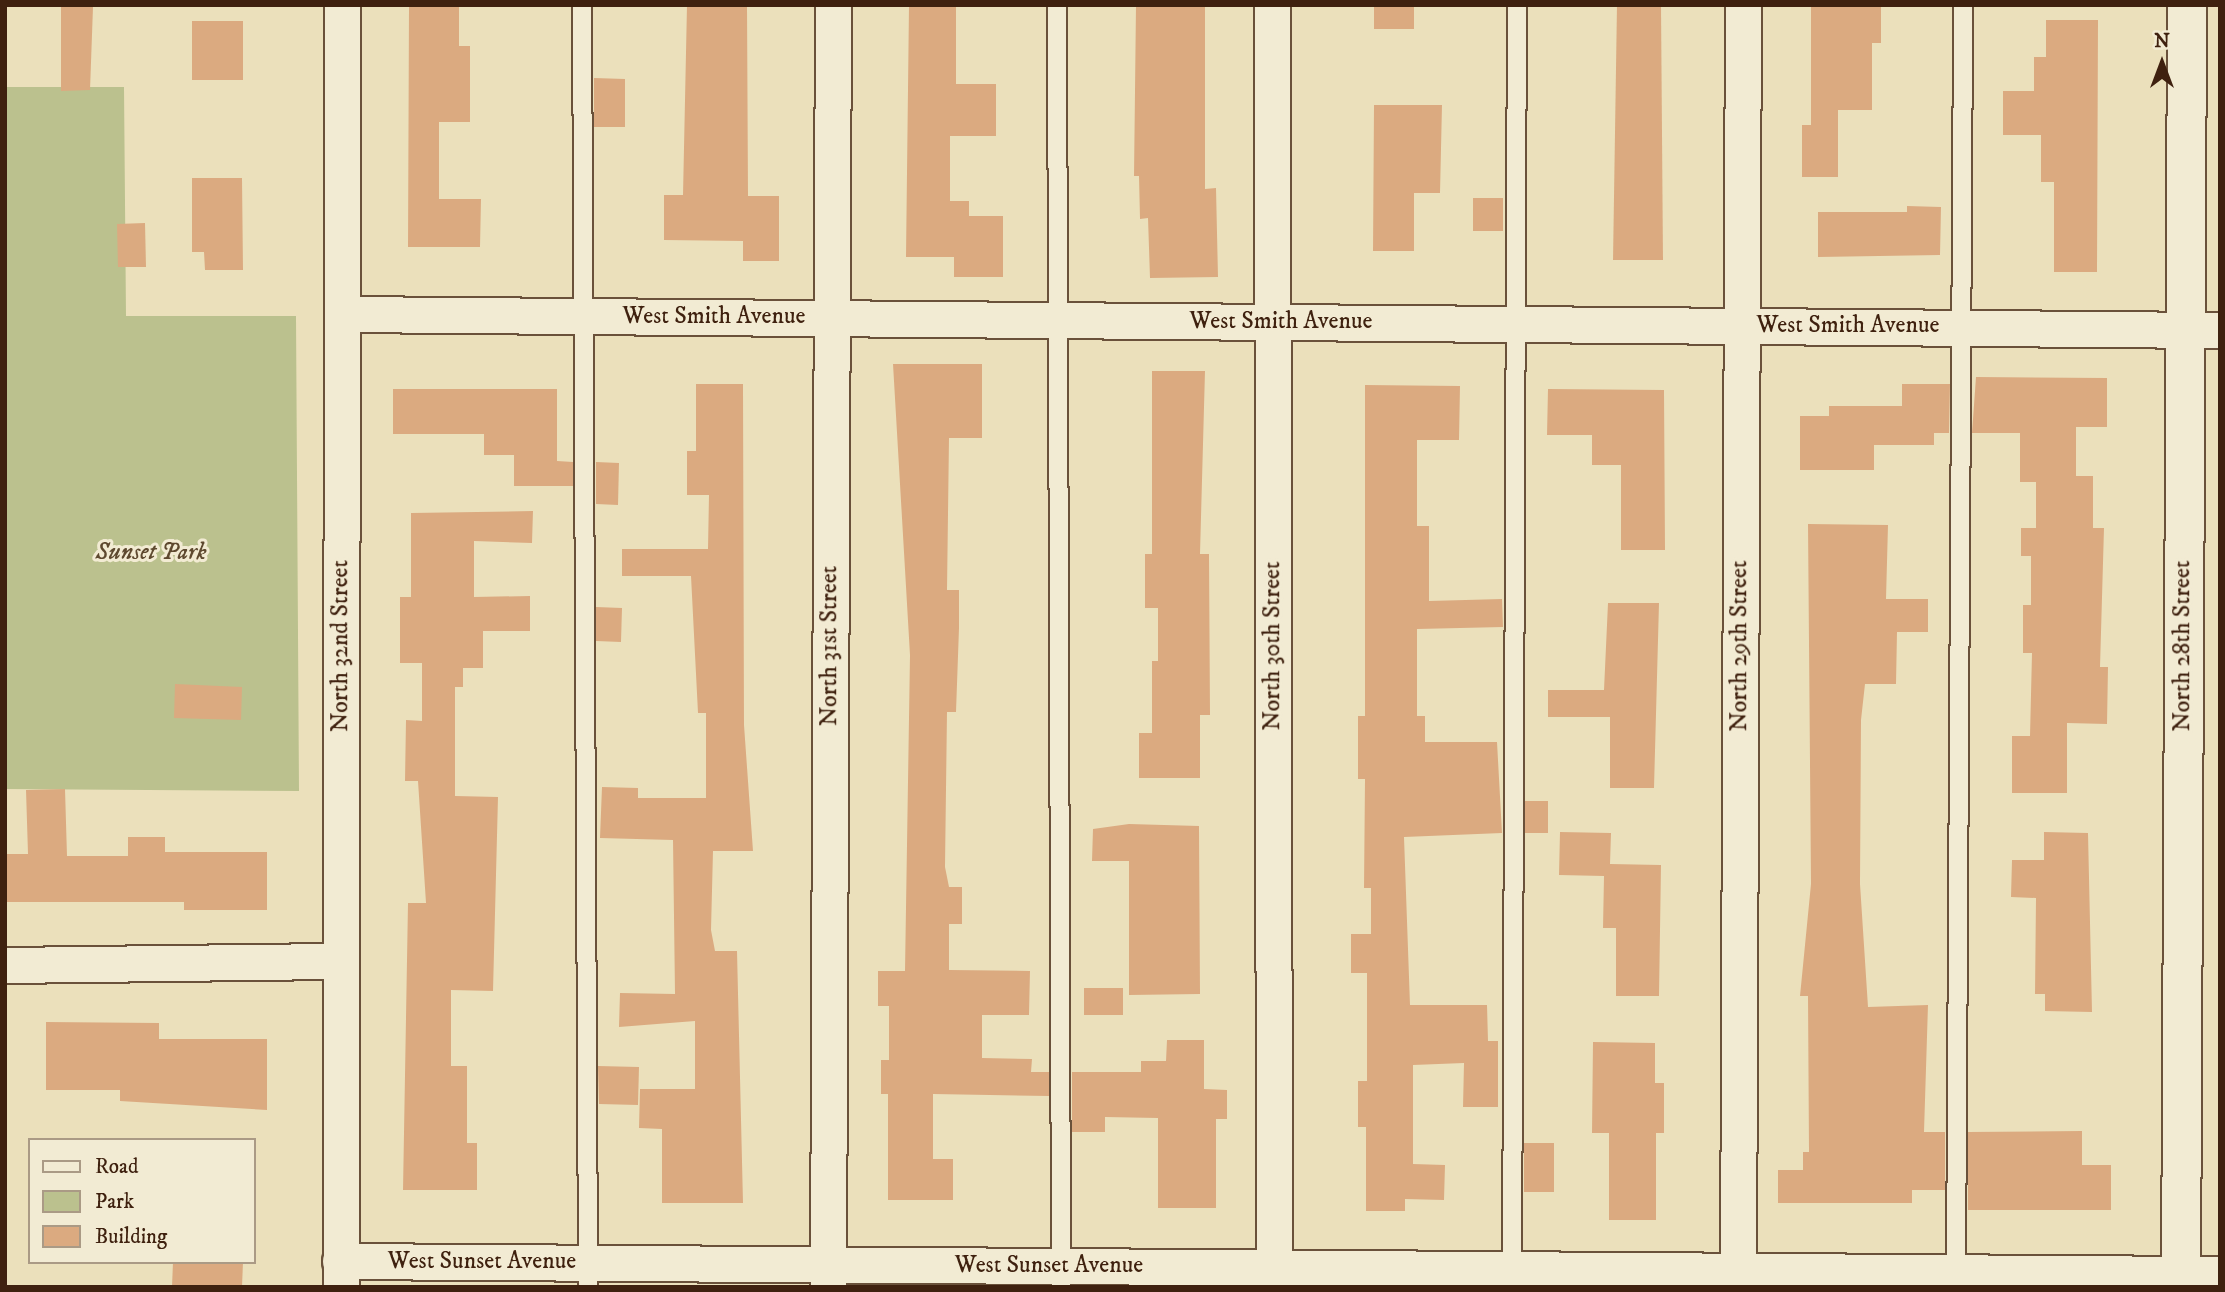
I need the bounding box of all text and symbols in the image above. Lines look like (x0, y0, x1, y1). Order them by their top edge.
north arrow (2127, 28, 2197, 98)
text: N (2154, 30, 2170, 53)
street label: West Smith Avenue (623, 303, 805, 331)
street label: West Smith Avenue (1190, 308, 1372, 336)
street label: West Smith Avenue (1757, 312, 1939, 340)
park label: Sunset Park (95, 539, 207, 567)
street label: North 32nd Street (327, 560, 355, 732)
street label: North 29th Street (1726, 560, 1754, 732)
street label: North 28th Street (2169, 560, 2197, 732)
street label: North 30th Street (1259, 561, 1287, 731)
street label: North 31st Street (816, 566, 844, 726)
legend (28, 1138, 256, 1264)
text: Road (95, 1154, 139, 1180)
text: Park (95, 1189, 134, 1215)
text: Building (95, 1224, 167, 1250)
street label: West Sunset Avenue (388, 1248, 576, 1276)
street label: West Sunset Avenue (955, 1252, 1143, 1280)

